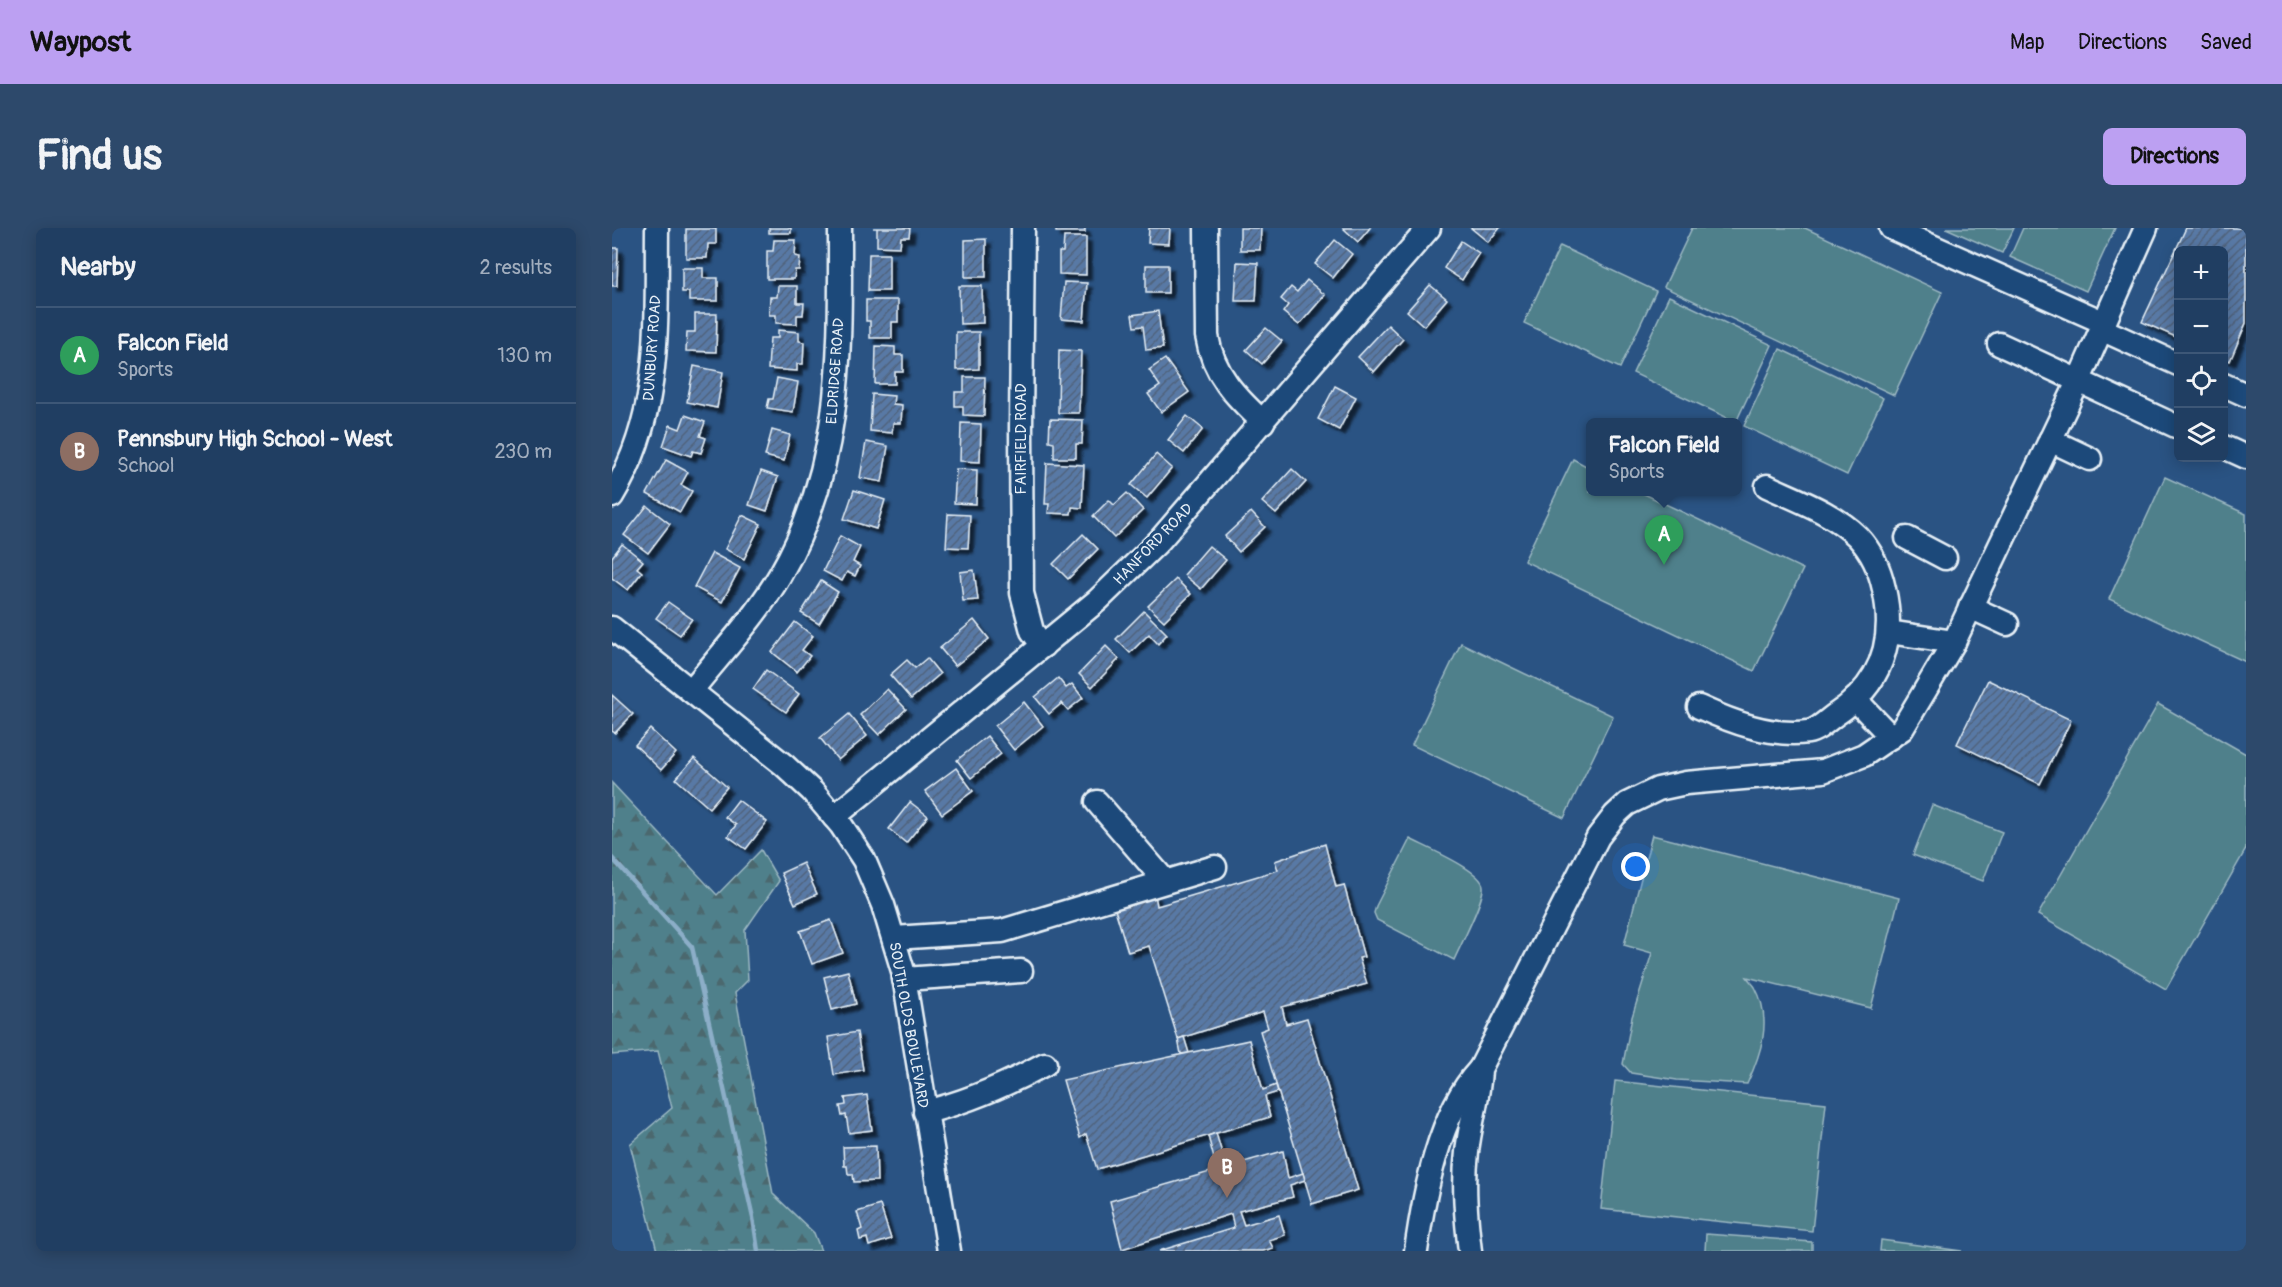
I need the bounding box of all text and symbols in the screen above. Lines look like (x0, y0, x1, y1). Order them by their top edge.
text: Waypost (30, 25, 131, 60)
text: Map (2010, 29, 2045, 56)
text: Directions (2078, 29, 2167, 56)
text: Saved (2200, 29, 2252, 56)
button: Directions (2103, 128, 2246, 185)
text: Find us (36, 130, 162, 182)
map controls (2174, 246, 2228, 462)
button: + (2174, 246, 2228, 300)
text: Nearby (60, 251, 136, 283)
text: 2 results (480, 255, 552, 280)
street label: DUNBURY ROAD (639, 295, 666, 402)
button: − (2174, 300, 2228, 354)
street label: ELDRIDGE ROAD (822, 317, 849, 425)
text: Falcon Field (117, 329, 228, 357)
text: A (73, 343, 86, 368)
text: 130 m (497, 343, 552, 368)
button: locate (2174, 354, 2228, 408)
text: Sports (117, 357, 173, 382)
street label: FAIRFIELD ROAD (1012, 383, 1031, 495)
button: layers (2174, 408, 2228, 462)
popup (1586, 418, 1742, 496)
text: Pennsbury High School - West (117, 425, 392, 453)
text: Falcon Field (1608, 431, 1720, 459)
text: B (74, 439, 85, 464)
text: 230 m (495, 439, 552, 464)
text: School (117, 453, 174, 478)
text: Sports (1608, 459, 1664, 484)
street label: HANFORD ROAD (1109, 499, 1197, 589)
pin: A (1644, 516, 1684, 565)
your location (1621, 852, 1650, 881)
street label: SOUTH OLDS BOULEVARD (885, 940, 932, 1110)
pin: B (1208, 1148, 1246, 1198)

